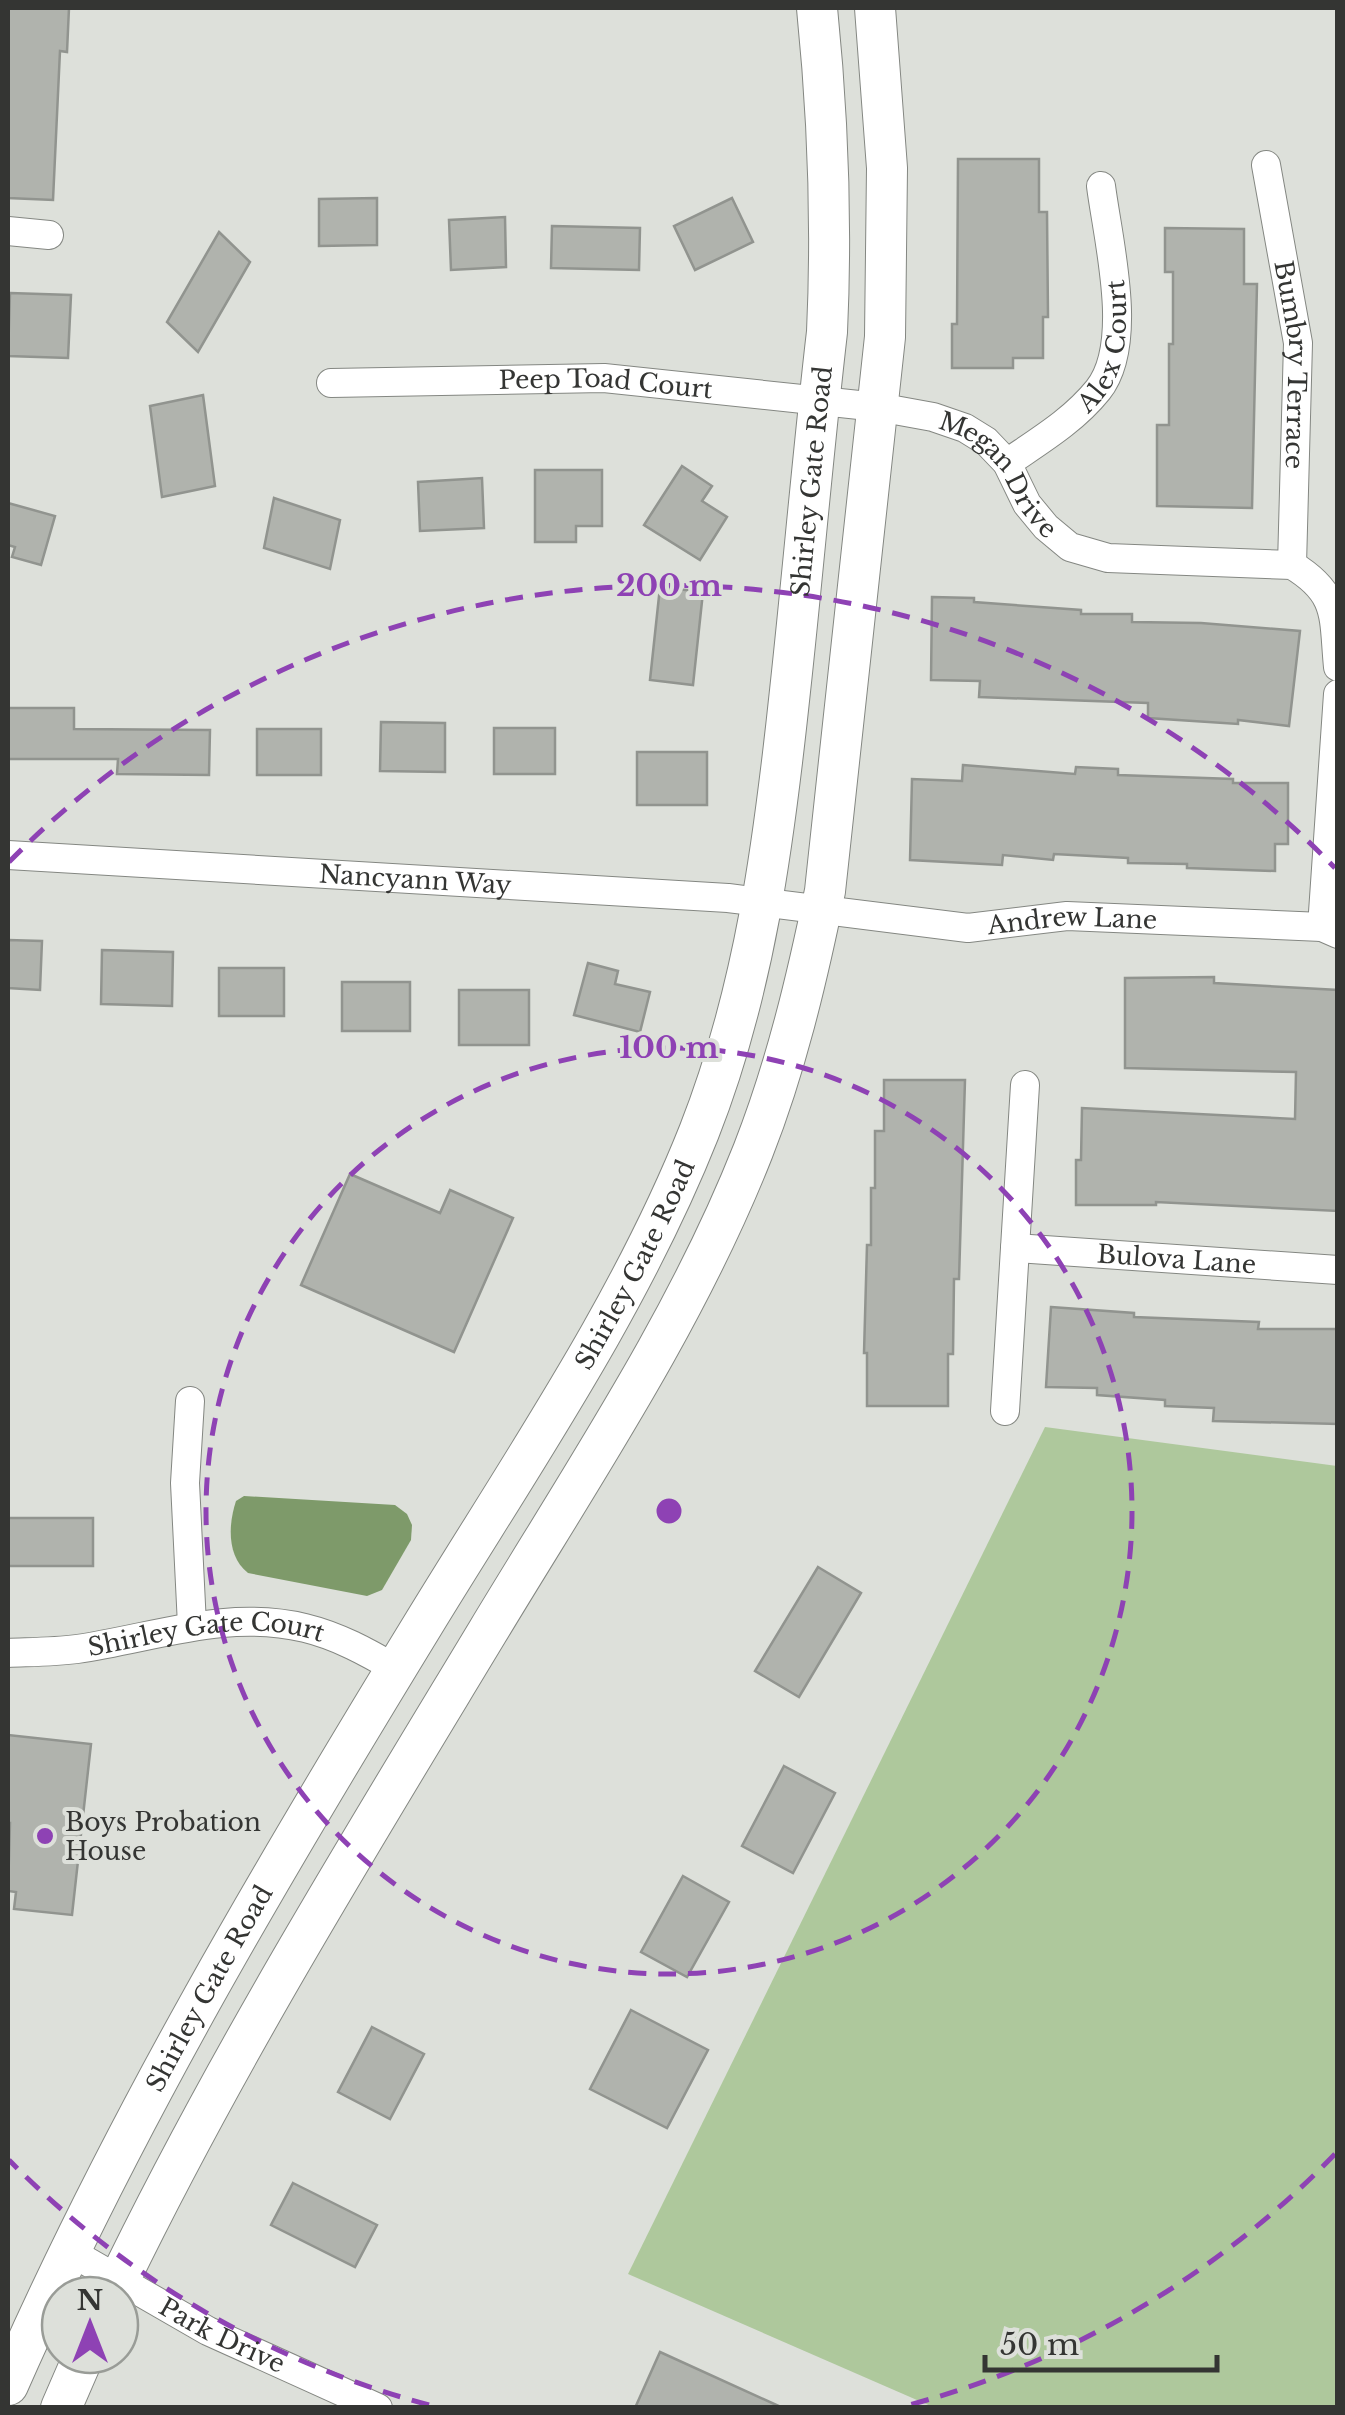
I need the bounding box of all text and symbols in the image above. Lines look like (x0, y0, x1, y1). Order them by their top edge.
street label: Bumbry Terrace (1267, 258, 1313, 469)
street label: Alex Court (1070, 278, 1133, 420)
street label: Peep Toad Court (498, 363, 715, 405)
street label: Shirley Gate Road (785, 364, 839, 598)
street label: Megan Drive (935, 405, 1063, 545)
text: 200 m (616, 567, 722, 604)
street label: Nancyann Way (318, 859, 512, 901)
street label: Andrew Lane (985, 901, 1158, 942)
text: 100 m (619, 1029, 719, 1066)
street label: Shirley Gate Road (568, 1155, 702, 1375)
street label: Bulova Lane (1096, 1239, 1257, 1280)
centre of rings (651, 1493, 687, 1529)
street label: Shirley Gate Court (85, 1607, 329, 1663)
place label: Boys Probation House (65, 1807, 261, 1867)
marker: Boys Probation House (34, 1825, 56, 1847)
street label: Shirley Gate Road (140, 1880, 280, 2097)
north arrow (40, 2275, 140, 2375)
text: N (77, 2283, 103, 2318)
street label: Park Drive (154, 2291, 290, 2380)
scale bar (985, 2310, 1218, 2372)
text: 50 m (1000, 2326, 1079, 2363)

